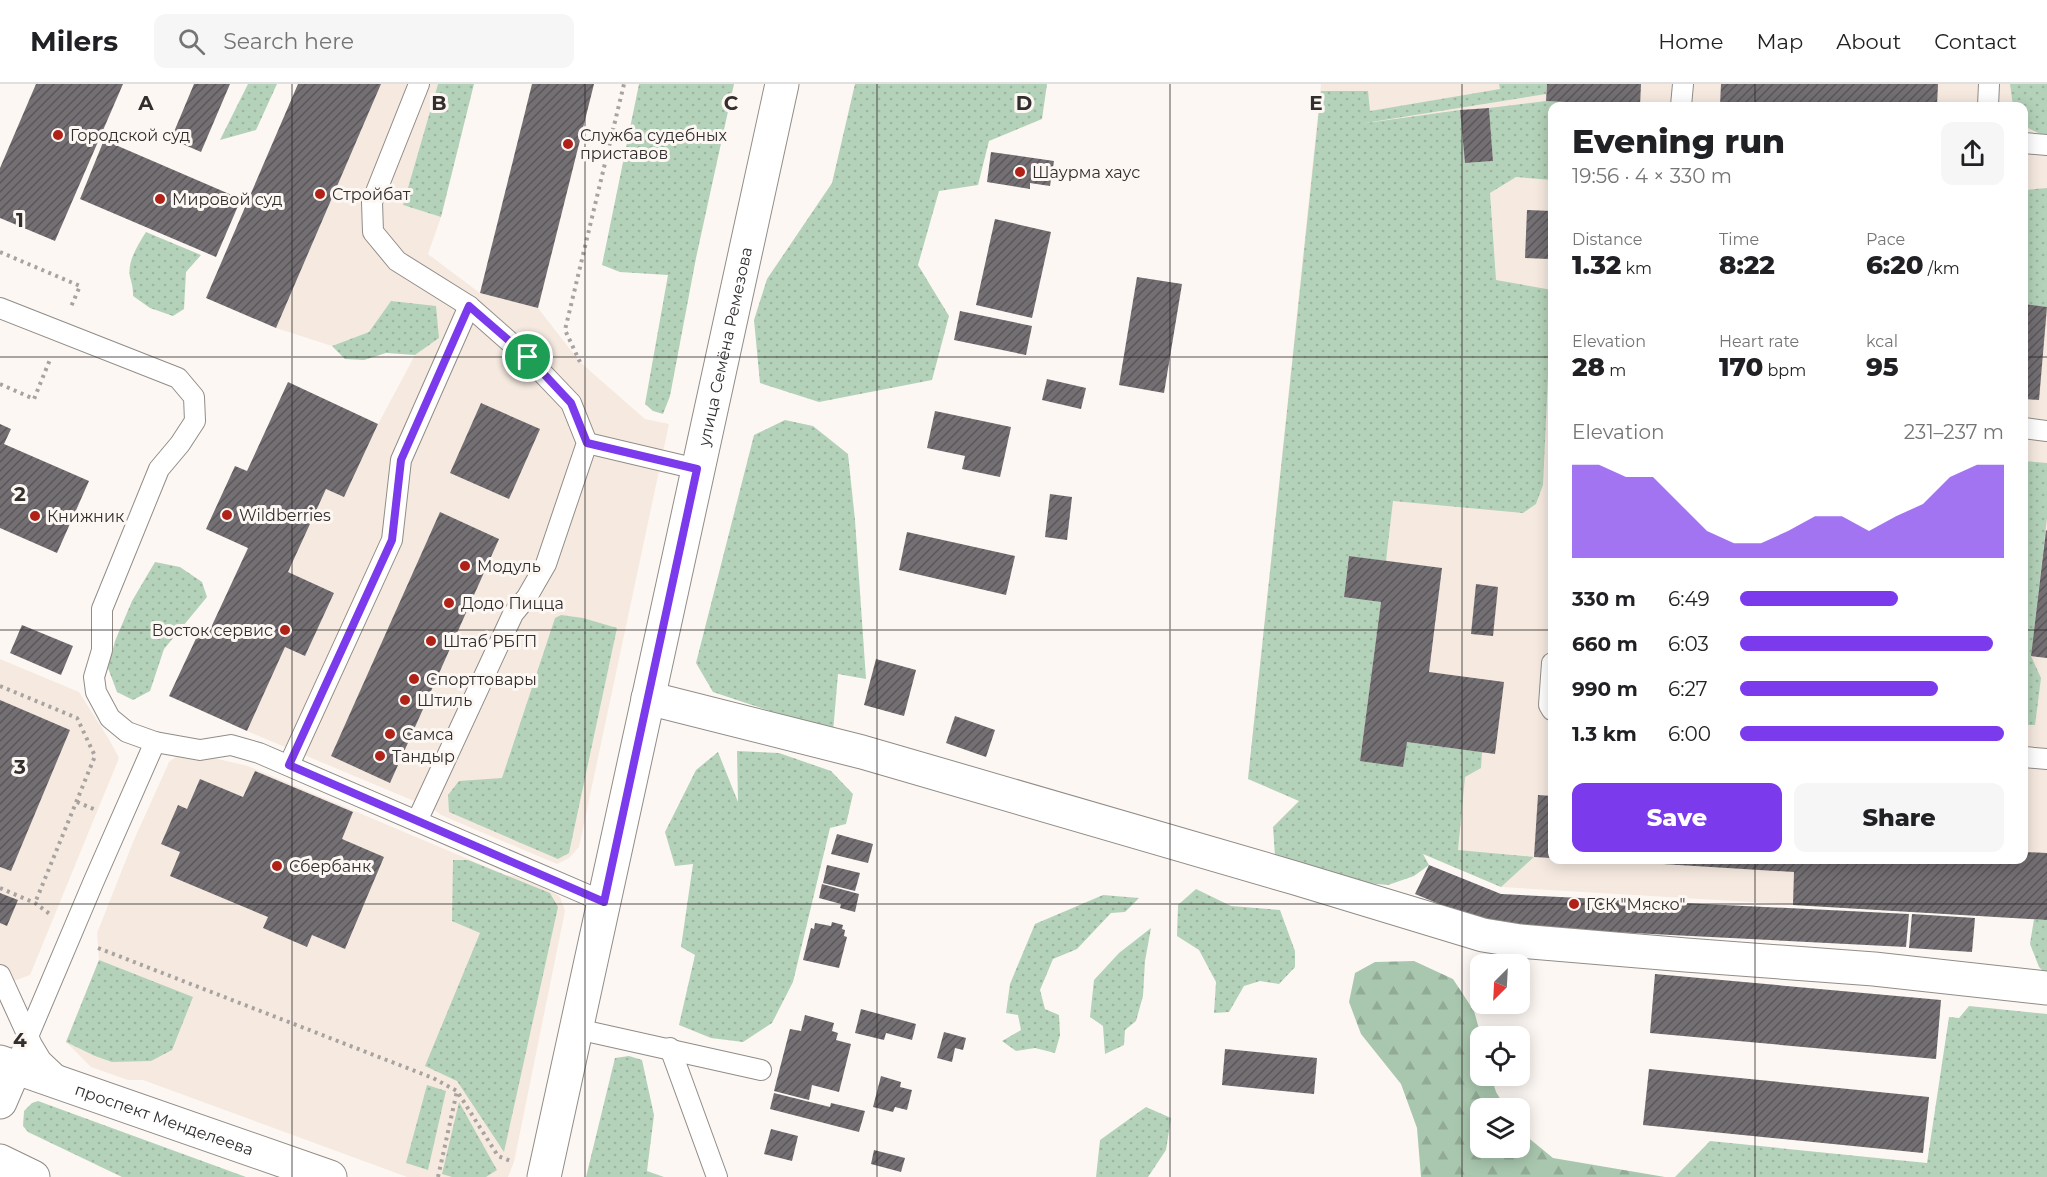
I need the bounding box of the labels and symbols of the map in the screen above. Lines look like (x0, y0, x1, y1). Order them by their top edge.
text: A (137, 91, 154, 115)
text: B (431, 91, 447, 115)
text: C (724, 91, 739, 115)
text: D (1016, 91, 1032, 115)
text: E (1309, 91, 1323, 115)
place label: Городской суд (70, 126, 190, 145)
place label: Служба судебных приставов (580, 126, 728, 163)
marker: Городской суд (51, 128, 65, 142)
marker: Служба судебных приставов (561, 137, 575, 151)
place label: Шаурма хаус (1032, 163, 1140, 182)
marker: Шаурма хаус (1013, 165, 1027, 179)
place label: Стройбат (332, 185, 411, 204)
marker: Стройбат (313, 187, 327, 201)
place label: Мировой суд (172, 190, 283, 209)
marker: Мировой суд (153, 192, 167, 206)
text: 1 (16, 208, 24, 232)
street label: улица Семёна Ремезова (694, 245, 756, 449)
pin (502, 331, 553, 382)
text: 2 (14, 482, 26, 506)
place label: Wildberries (239, 506, 331, 525)
place label: Книжник (47, 507, 125, 526)
marker: Wildberries (220, 508, 234, 522)
marker: Книжник (28, 509, 42, 523)
place label: Модуль (477, 557, 541, 576)
marker: Модуль (458, 559, 472, 573)
place label: Додо Пицца (461, 594, 564, 613)
marker: Додо Пицца (442, 596, 456, 610)
place label: Восток сервис (152, 621, 273, 640)
marker: Восток сервис (278, 623, 292, 637)
place label: Штаб РБГП (443, 632, 537, 651)
marker: Штаб РБГП (424, 634, 438, 648)
place label: Спорттовары (426, 670, 537, 689)
marker: Спорттовары (407, 672, 421, 686)
place label: Штиль (417, 691, 472, 710)
marker: Штиль (398, 693, 412, 707)
place label: Самса (402, 725, 454, 744)
marker: Самса (383, 727, 397, 741)
place label: Тандыр (392, 747, 455, 766)
marker: Тандыр (373, 749, 387, 763)
text: 3 (13, 755, 26, 779)
place label: Сбербанк (289, 857, 372, 876)
marker: Сбербанк (270, 859, 284, 873)
place label: ГСК "Мяско" (1586, 895, 1686, 914)
marker: ГСК "Мяско" (1567, 897, 1581, 911)
north arrow (1470, 954, 1530, 1014)
text: 4 (13, 1028, 27, 1052)
street label: проспект Менделеева (73, 1079, 256, 1159)

